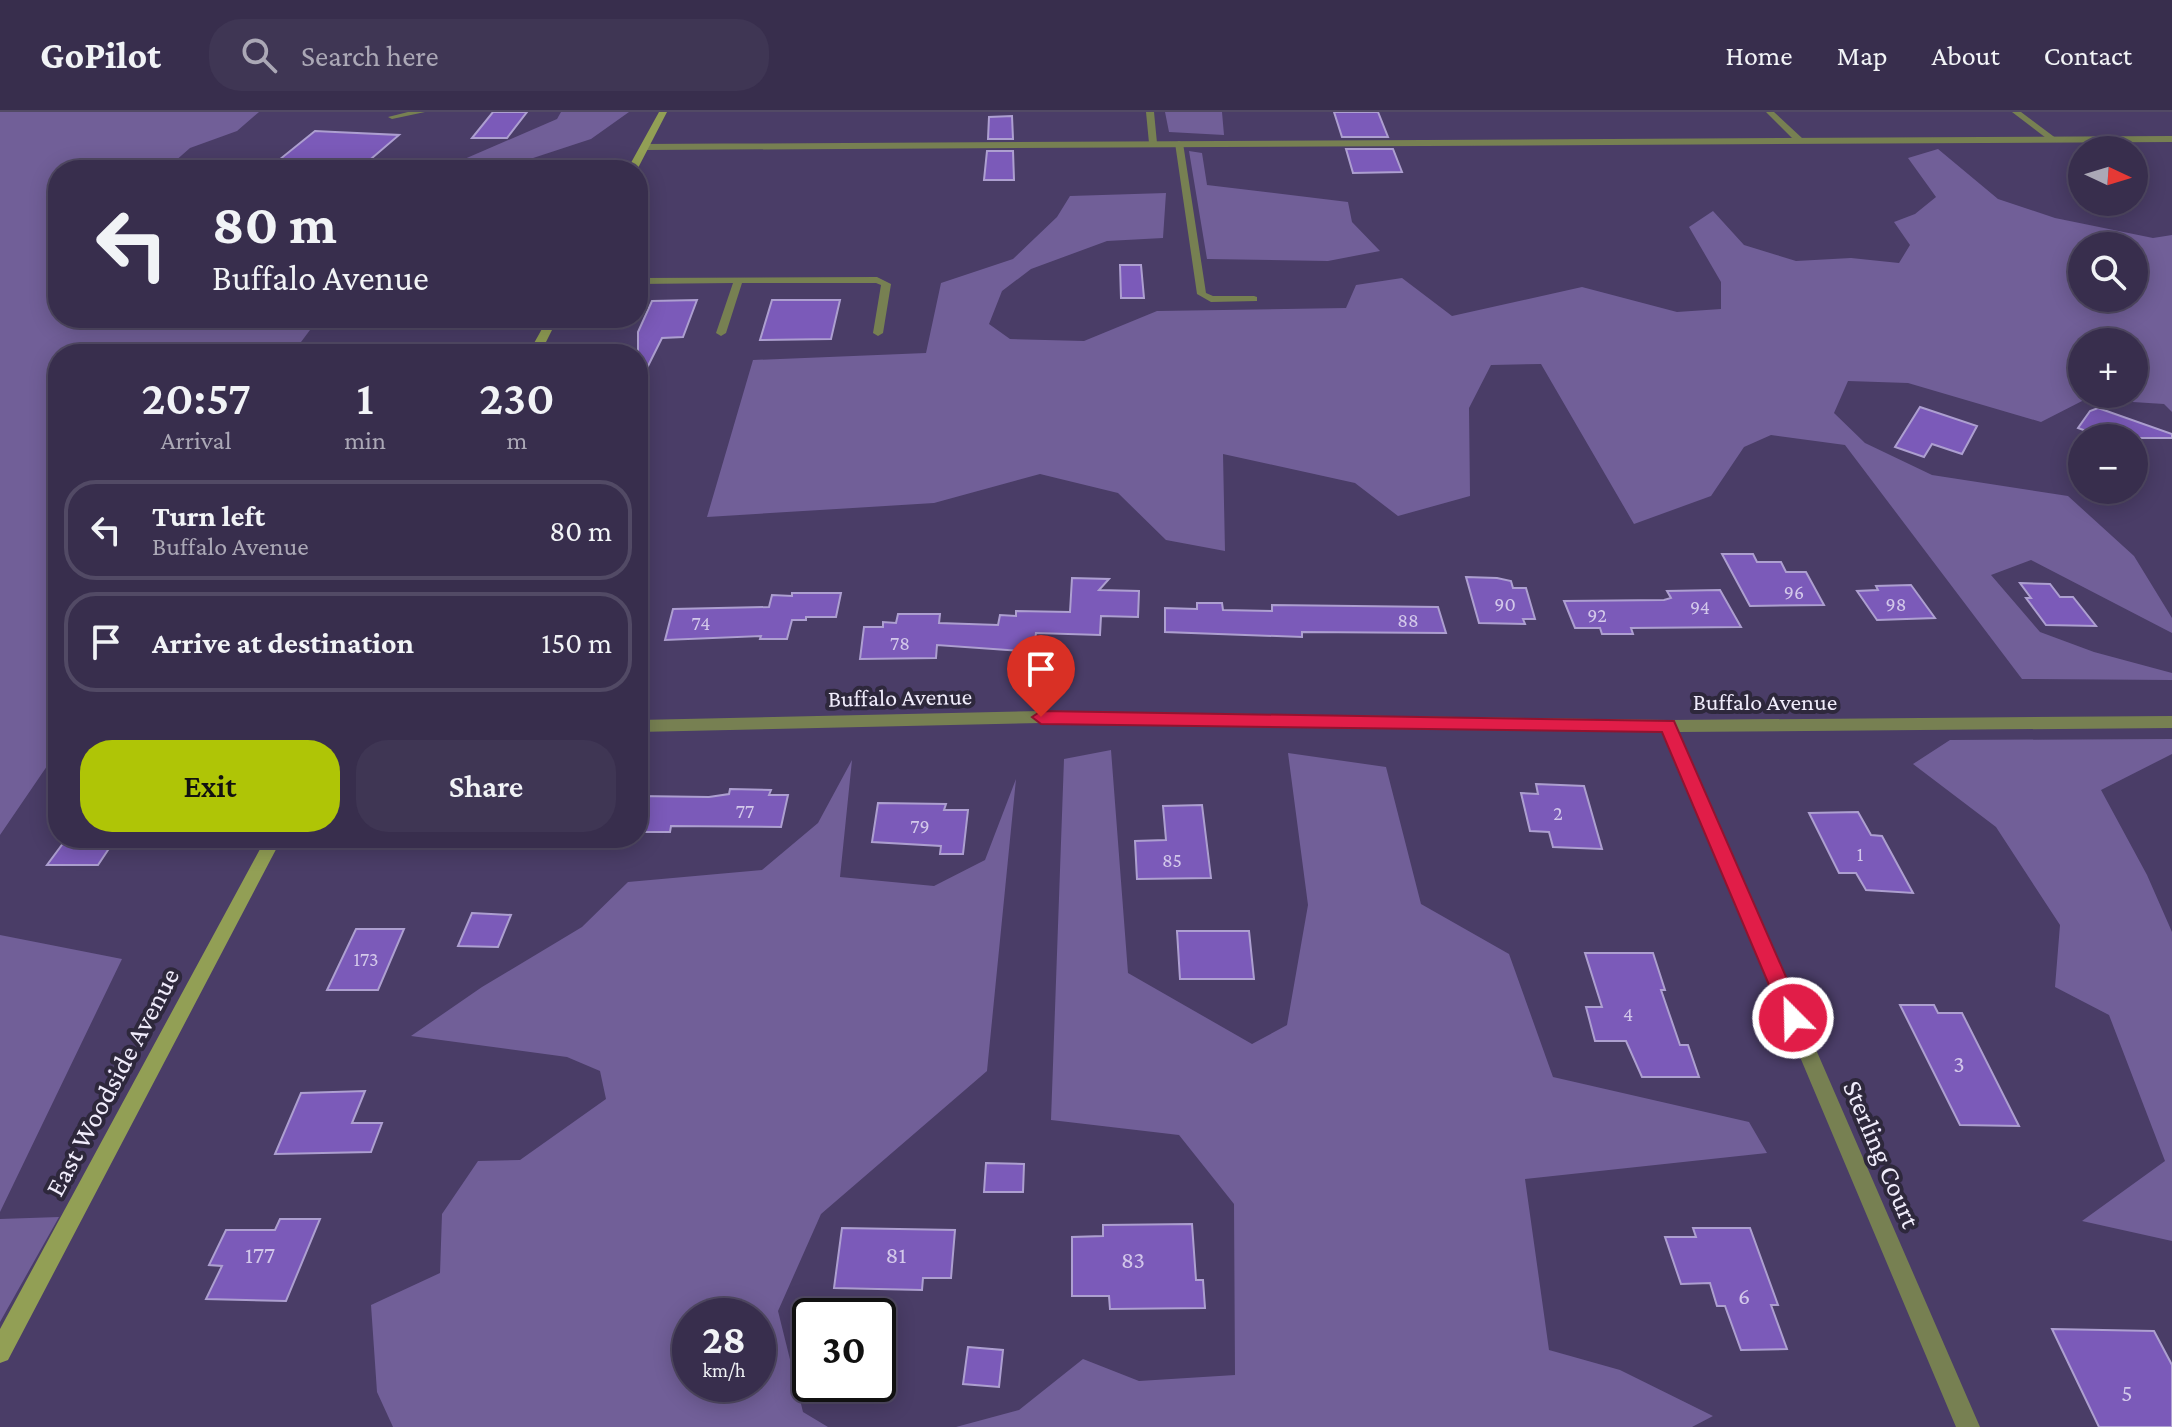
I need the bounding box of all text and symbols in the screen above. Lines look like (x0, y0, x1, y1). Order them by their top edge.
search box (209, 19, 769, 91)
icon: search (237, 33, 281, 77)
text: GoPilot (40, 34, 161, 76)
text: Search here (301, 39, 439, 72)
text: Home (1726, 40, 1793, 71)
text: Map (1837, 40, 1888, 71)
text: About (1932, 40, 2000, 71)
text: Contact (2044, 40, 2132, 71)
north arrow (2068, 136, 2148, 216)
map controls (2068, 136, 2148, 504)
icon: left (80, 192, 184, 296)
text: 80 m (212, 193, 337, 255)
button: search (2068, 232, 2148, 312)
text: Buffalo Avenue (212, 258, 429, 298)
button: + (2068, 328, 2148, 408)
text: 20:57 (141, 371, 251, 424)
text: 1 (356, 371, 374, 424)
text: 230 (479, 371, 555, 424)
button: − (2068, 424, 2148, 504)
text: Arrival (161, 426, 231, 455)
text: min (344, 426, 386, 455)
text: m (506, 426, 527, 455)
text: Turn left (152, 499, 265, 532)
icon: left (84, 508, 128, 552)
text: 80 m (549, 514, 612, 547)
text: Buffalo Avenue (152, 532, 309, 561)
house number: 96 (1784, 581, 1804, 603)
house number: 90 (1494, 593, 1516, 615)
house number: 98 (1886, 593, 1906, 615)
house number: 94 (1690, 596, 1710, 618)
house number: 92 (1587, 604, 1607, 626)
house number: 88 (1397, 609, 1419, 631)
house number: 74 (692, 612, 710, 634)
icon: arrive (84, 620, 128, 664)
text: Arrive at destination (152, 626, 414, 659)
text: 150 m (541, 626, 612, 659)
house number: 78 (890, 632, 910, 654)
pin (1007, 635, 1075, 717)
icon: arrive (1019, 647, 1063, 691)
street label: Buffalo Avenue (827, 682, 973, 712)
street label: Buffalo Avenue (1693, 688, 1837, 715)
button: Exit (80, 740, 340, 832)
button: Share (356, 740, 616, 832)
house number: 77 (736, 800, 754, 822)
house number: 2 (1553, 802, 1563, 824)
house number: 79 (910, 815, 930, 837)
house number: 1 (1857, 843, 1863, 865)
house number: 85 (1162, 849, 1182, 871)
house number: 173 (353, 948, 379, 970)
street label: East Woodside Avenue (39, 963, 185, 1201)
position arrow (1751, 976, 1835, 1060)
house number: 4 (1623, 1003, 1633, 1025)
house number: 3 (1953, 1050, 1965, 1077)
street label: Sterling Court (1837, 1076, 1927, 1233)
house number: 177 (245, 1241, 275, 1268)
house number: 81 (886, 1241, 906, 1268)
house number: 83 (1121, 1246, 1145, 1273)
house number: 6 (1738, 1282, 1750, 1309)
speed limit sign: 30 (792, 1298, 896, 1402)
text: 28 (702, 1317, 746, 1362)
text: km/h (702, 1359, 746, 1381)
house number: 5 (2121, 1379, 2133, 1406)

